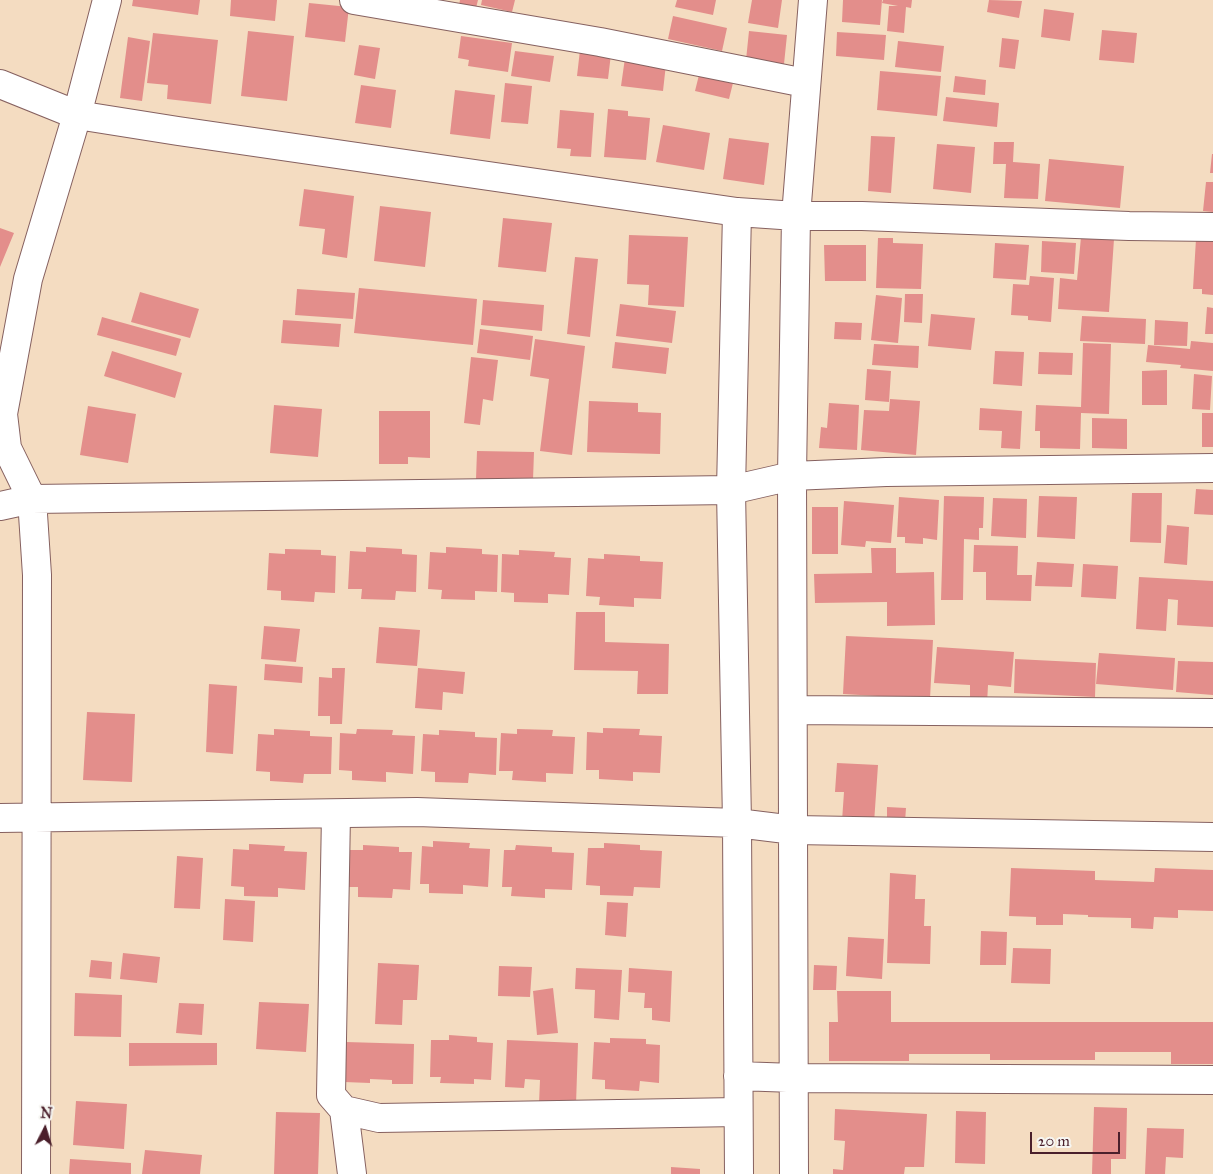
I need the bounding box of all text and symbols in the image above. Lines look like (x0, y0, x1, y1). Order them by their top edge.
north arrow (20, 1104, 70, 1154)
text: N (40, 1105, 53, 1123)
scale bar (1033, 1122, 1123, 1154)
text: 20 m (1038, 1132, 1070, 1150)

